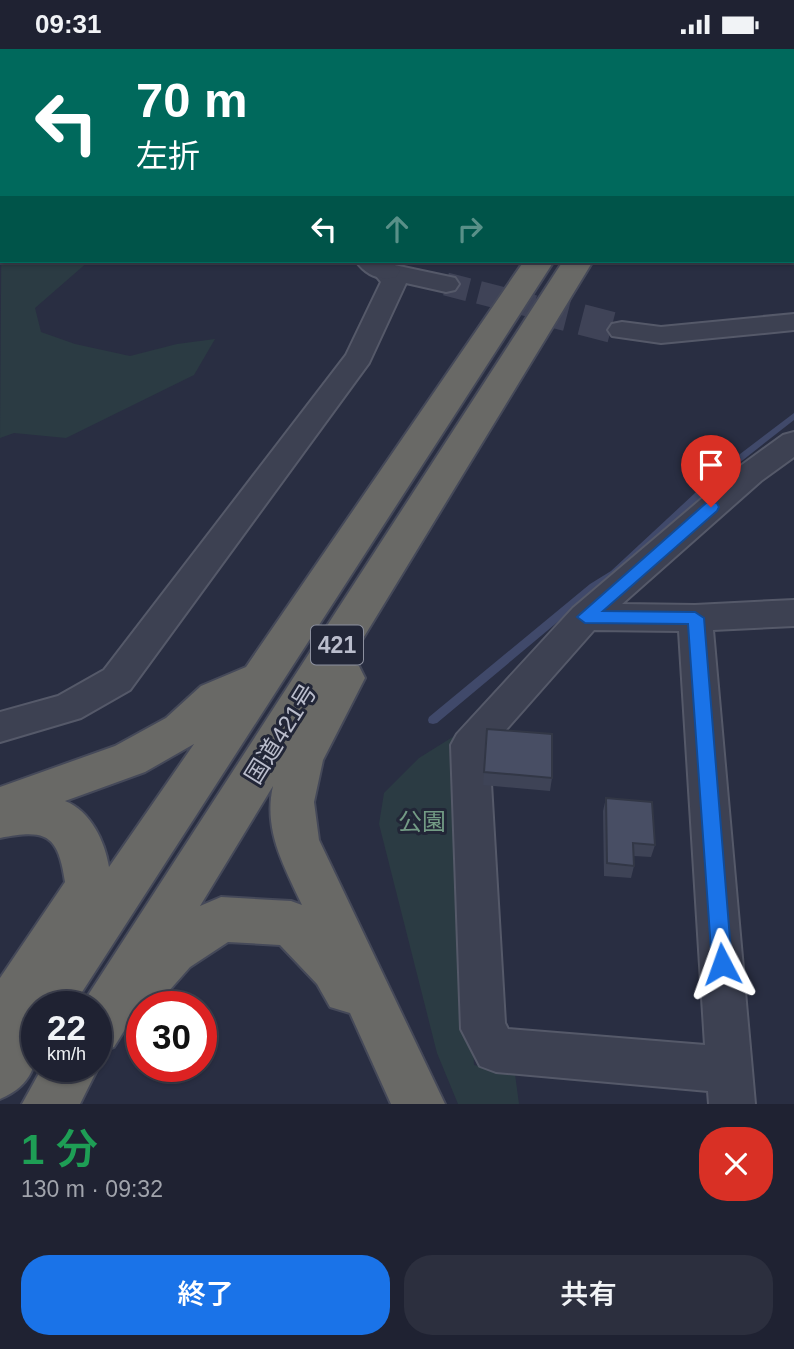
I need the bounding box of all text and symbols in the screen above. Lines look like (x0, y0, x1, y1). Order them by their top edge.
text: 09:31 (35, 9, 102, 39)
text: 70 m (136, 73, 248, 127)
icon: left (21, 77, 112, 168)
text: 左折 (136, 138, 200, 174)
icon: left (305, 210, 343, 248)
icon: ahead (378, 210, 416, 248)
icon: right (451, 210, 489, 248)
pin (681, 435, 741, 507)
icon: arrive (692, 446, 730, 484)
road number: 421 (311, 625, 363, 665)
street label: 国道421号 (239, 679, 322, 788)
park label: 公園 (398, 808, 446, 835)
position arrow (685, 927, 759, 1001)
speed limit sign: 30 (126, 991, 217, 1082)
text: 22 (47, 1008, 86, 1047)
text: km/h (47, 1044, 86, 1064)
text: 1 分 (21, 1126, 98, 1173)
button: close (699, 1127, 773, 1201)
text: 130 m · 09:32 (21, 1176, 163, 1202)
button: 終了 (21, 1255, 390, 1335)
button: 共有 (404, 1255, 773, 1335)

